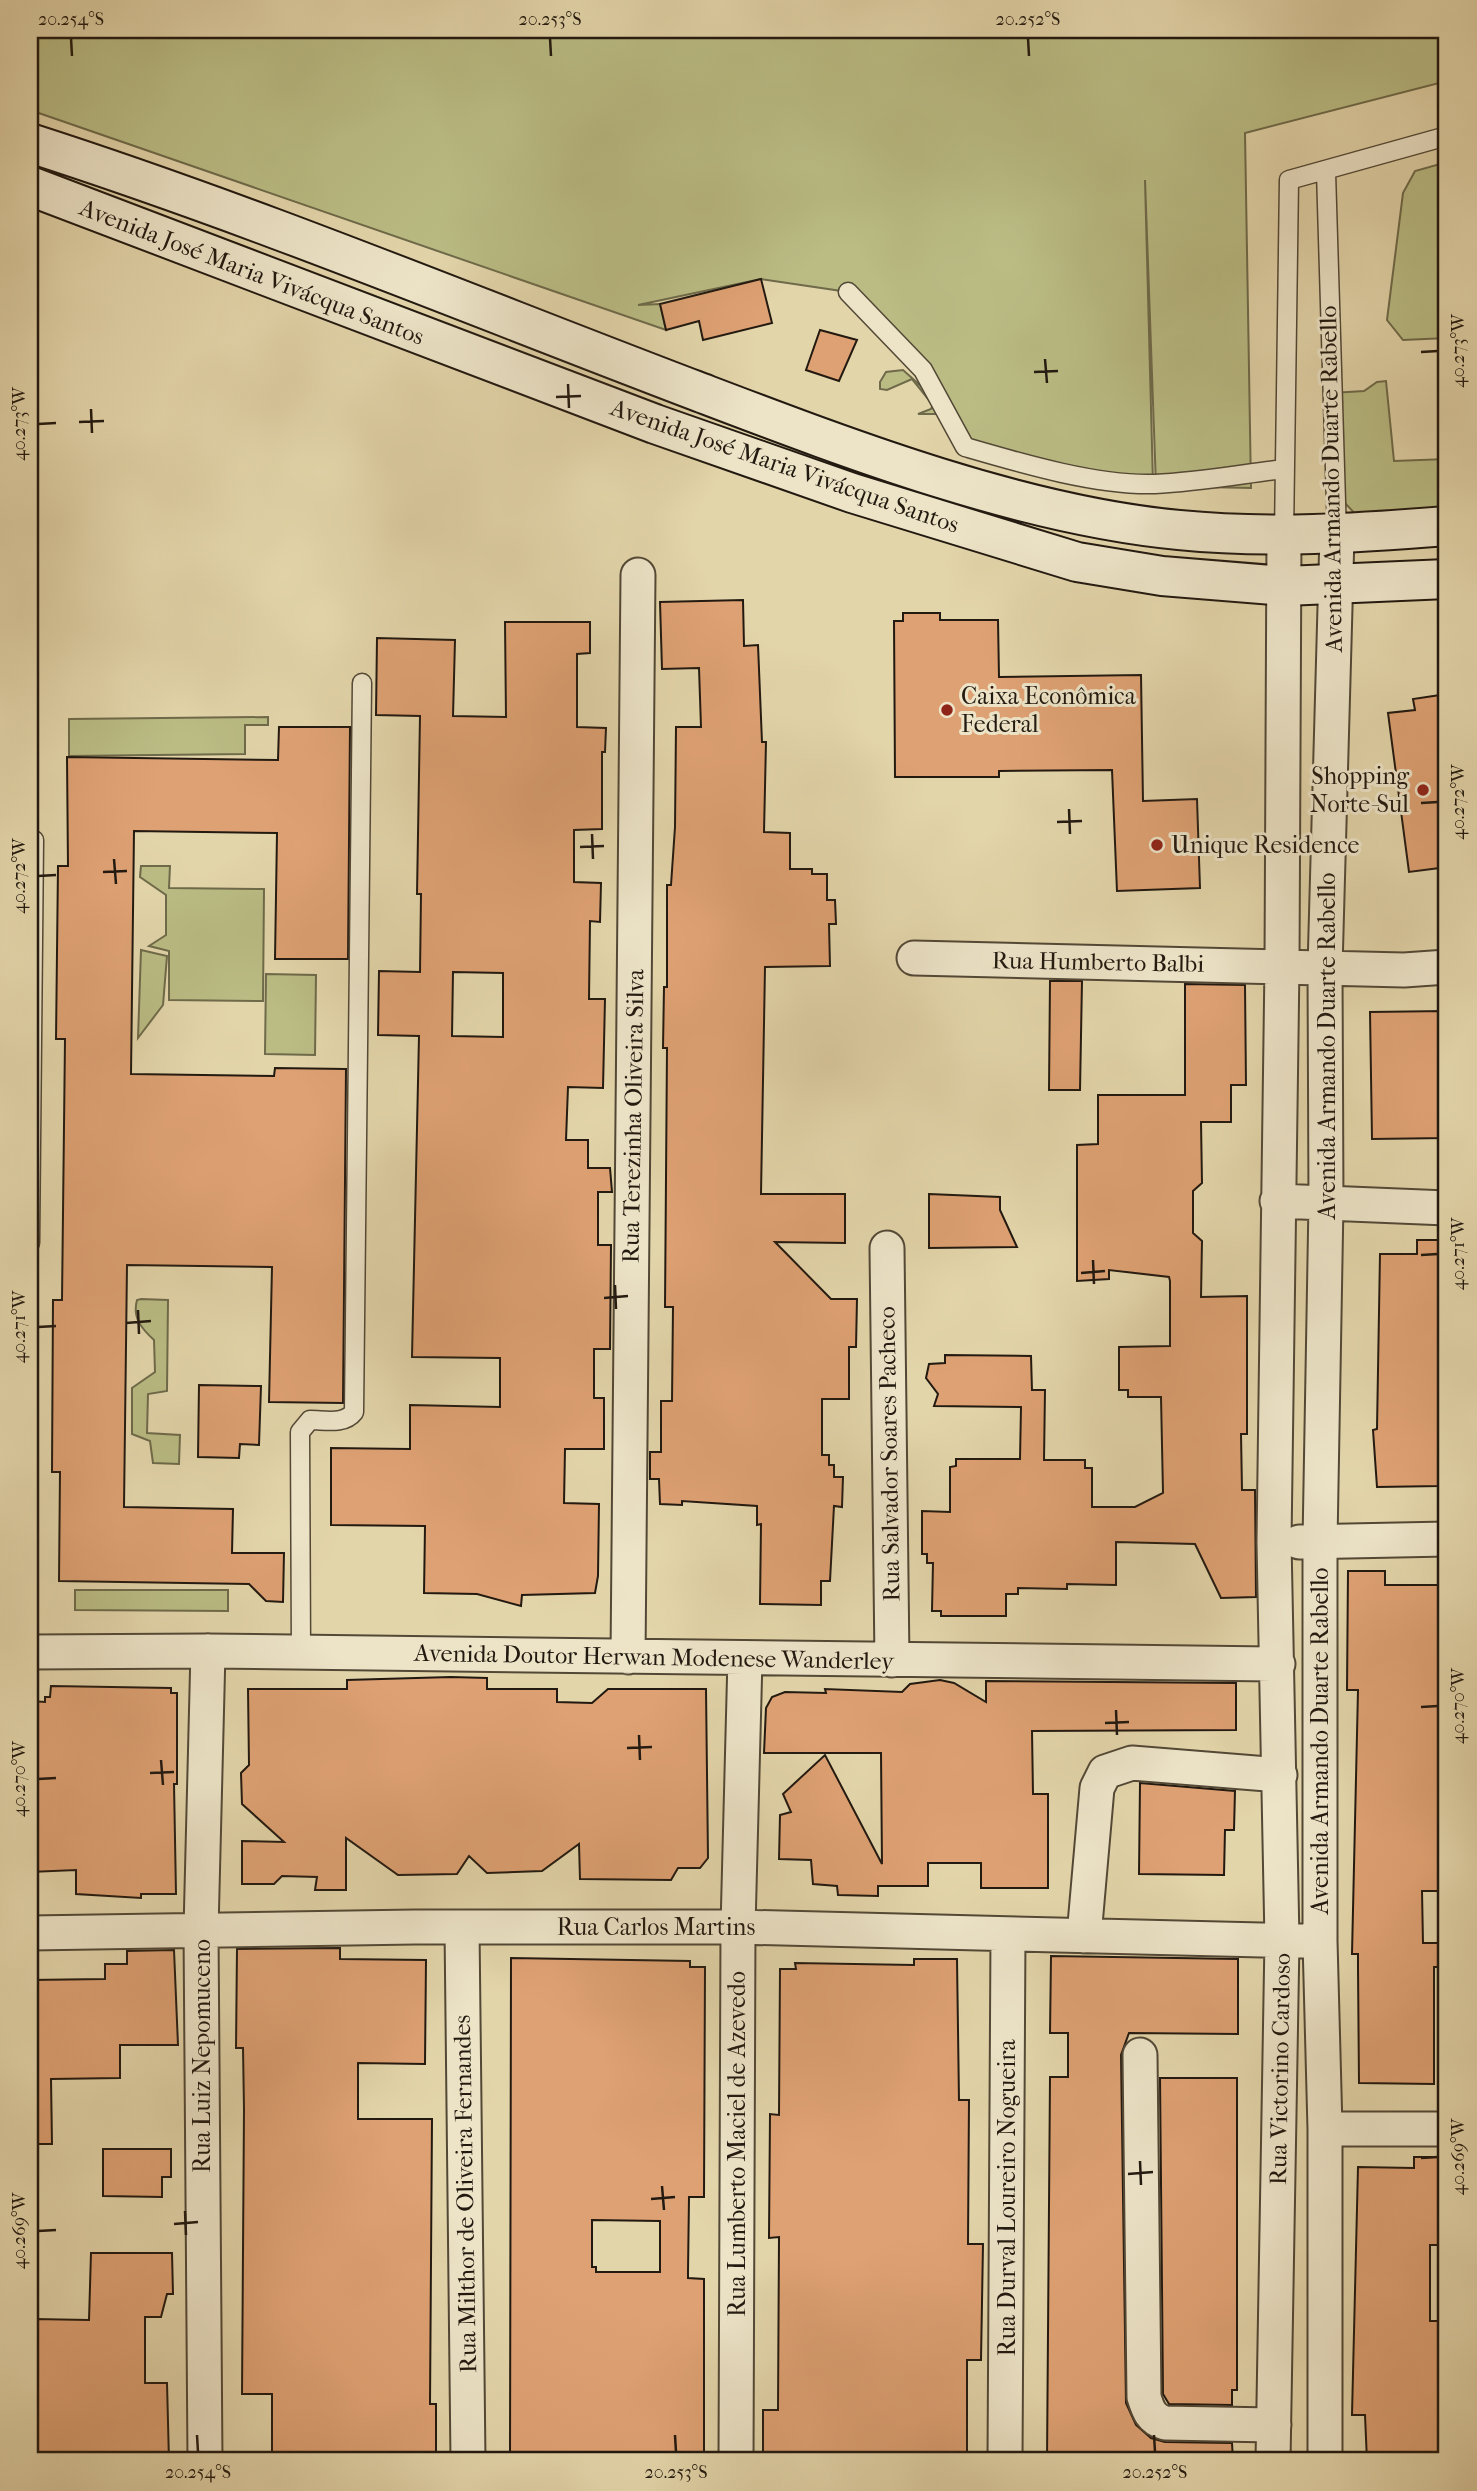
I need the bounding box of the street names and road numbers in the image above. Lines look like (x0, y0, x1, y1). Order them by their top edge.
street label: Avenida José Maria Vivácqua Santos (75, 193, 428, 351)
street label: Avenida Armando Duarte Rabello (1314, 305, 1348, 654)
street label: Avenida José Maria Vivácqua Santos (606, 393, 963, 539)
street label: Avenida Armando Duarte Rabello (1313, 872, 1341, 1221)
street label: Rua Humberto Balbi (992, 946, 1204, 978)
street label: Rua Terezinha Oliveira Silva (616, 968, 650, 1263)
street label: Rua Salvador Soares Pacheco (872, 1306, 906, 1602)
street label: Avenida Armando Duarte Rabello (1306, 1567, 1334, 1916)
street label: Avenida Doutor Herwan Modenese Wanderley (413, 1639, 895, 1675)
street label: Rua Carlos Martins (557, 1913, 755, 1941)
street label: Rua Luiz Nepomuceno (188, 1939, 216, 2173)
street label: Rua Victorino Cardoso (1264, 1953, 1296, 2185)
street label: Rua Lumberto Maciel de Azevedo (723, 1971, 751, 2317)
street label: Rua Milthor de Oliveira Fernandes (448, 2014, 482, 2373)
street label: Rua Durval Loureiro Nogueira (993, 2039, 1021, 2357)

